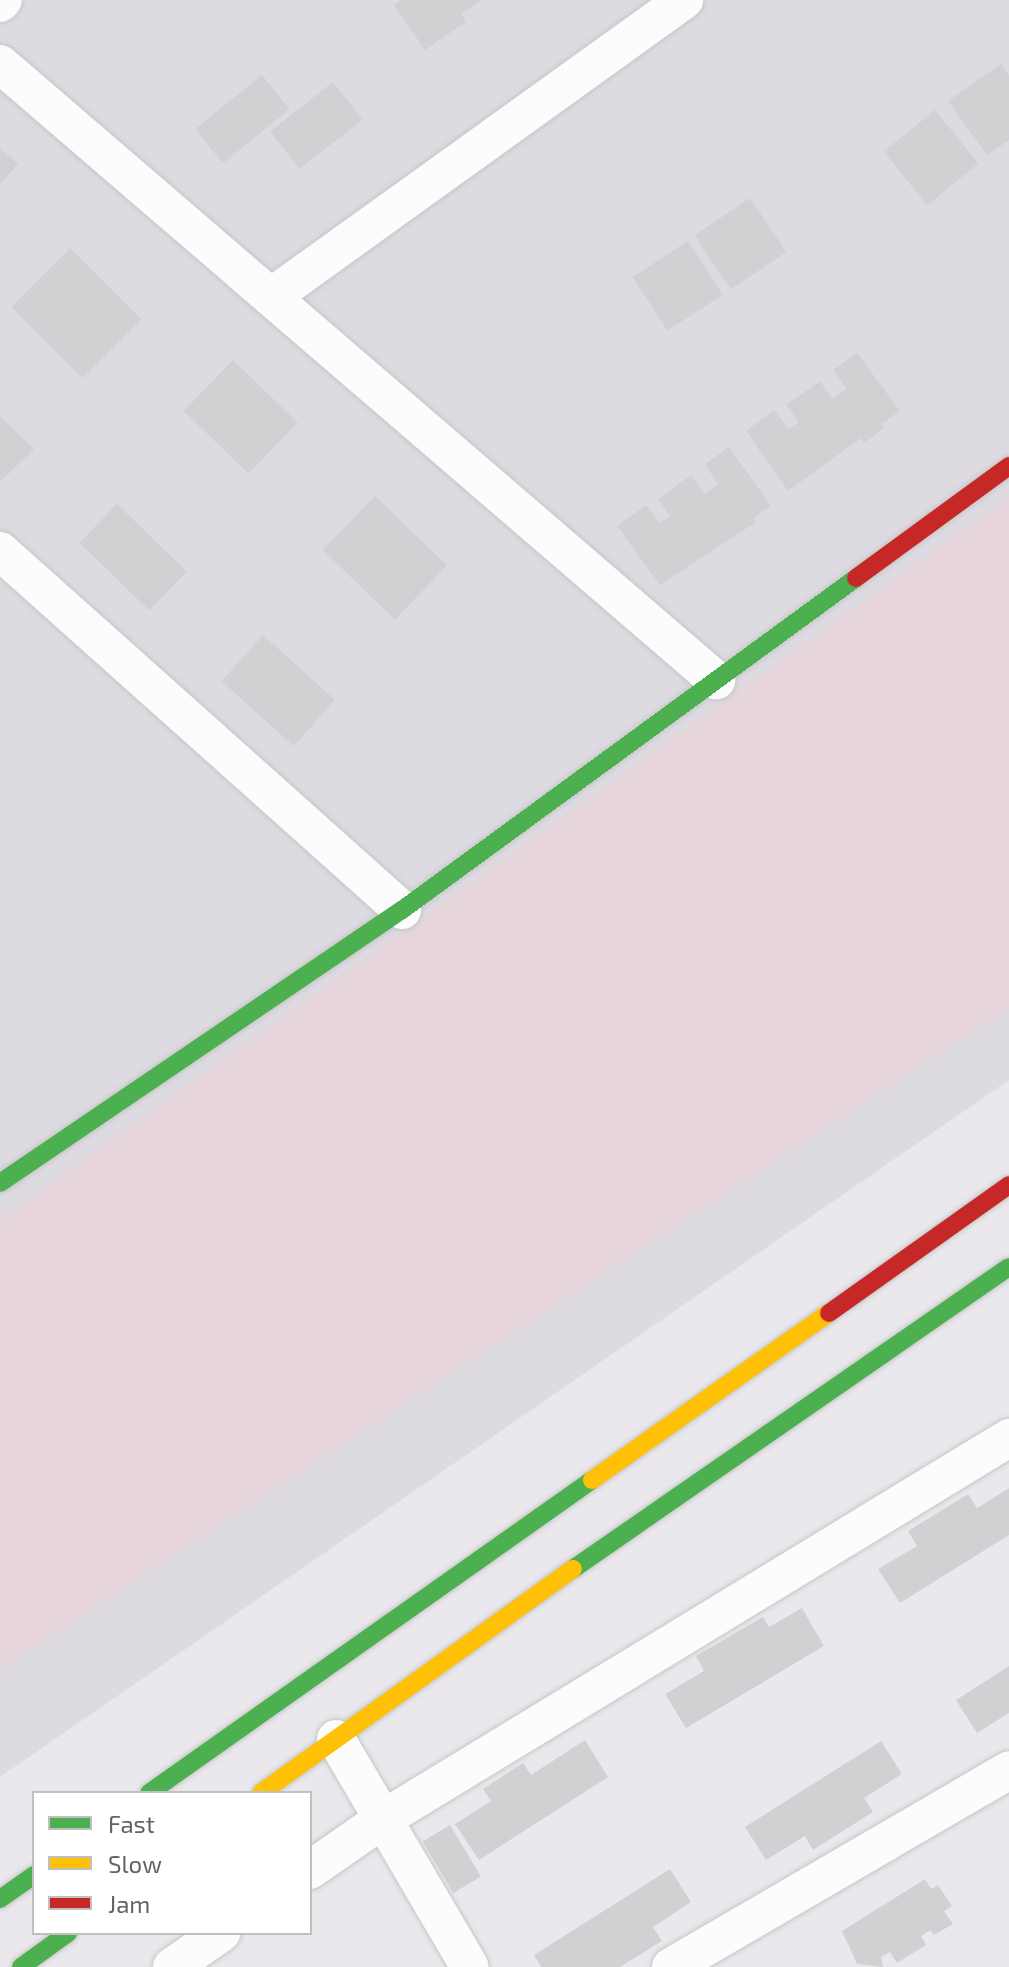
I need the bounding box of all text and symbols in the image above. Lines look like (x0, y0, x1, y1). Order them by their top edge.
legend (32, 1791, 312, 1935)
text: Fast (108, 1809, 155, 1838)
text: Slow (108, 1849, 162, 1878)
text: Jam (108, 1889, 150, 1918)

